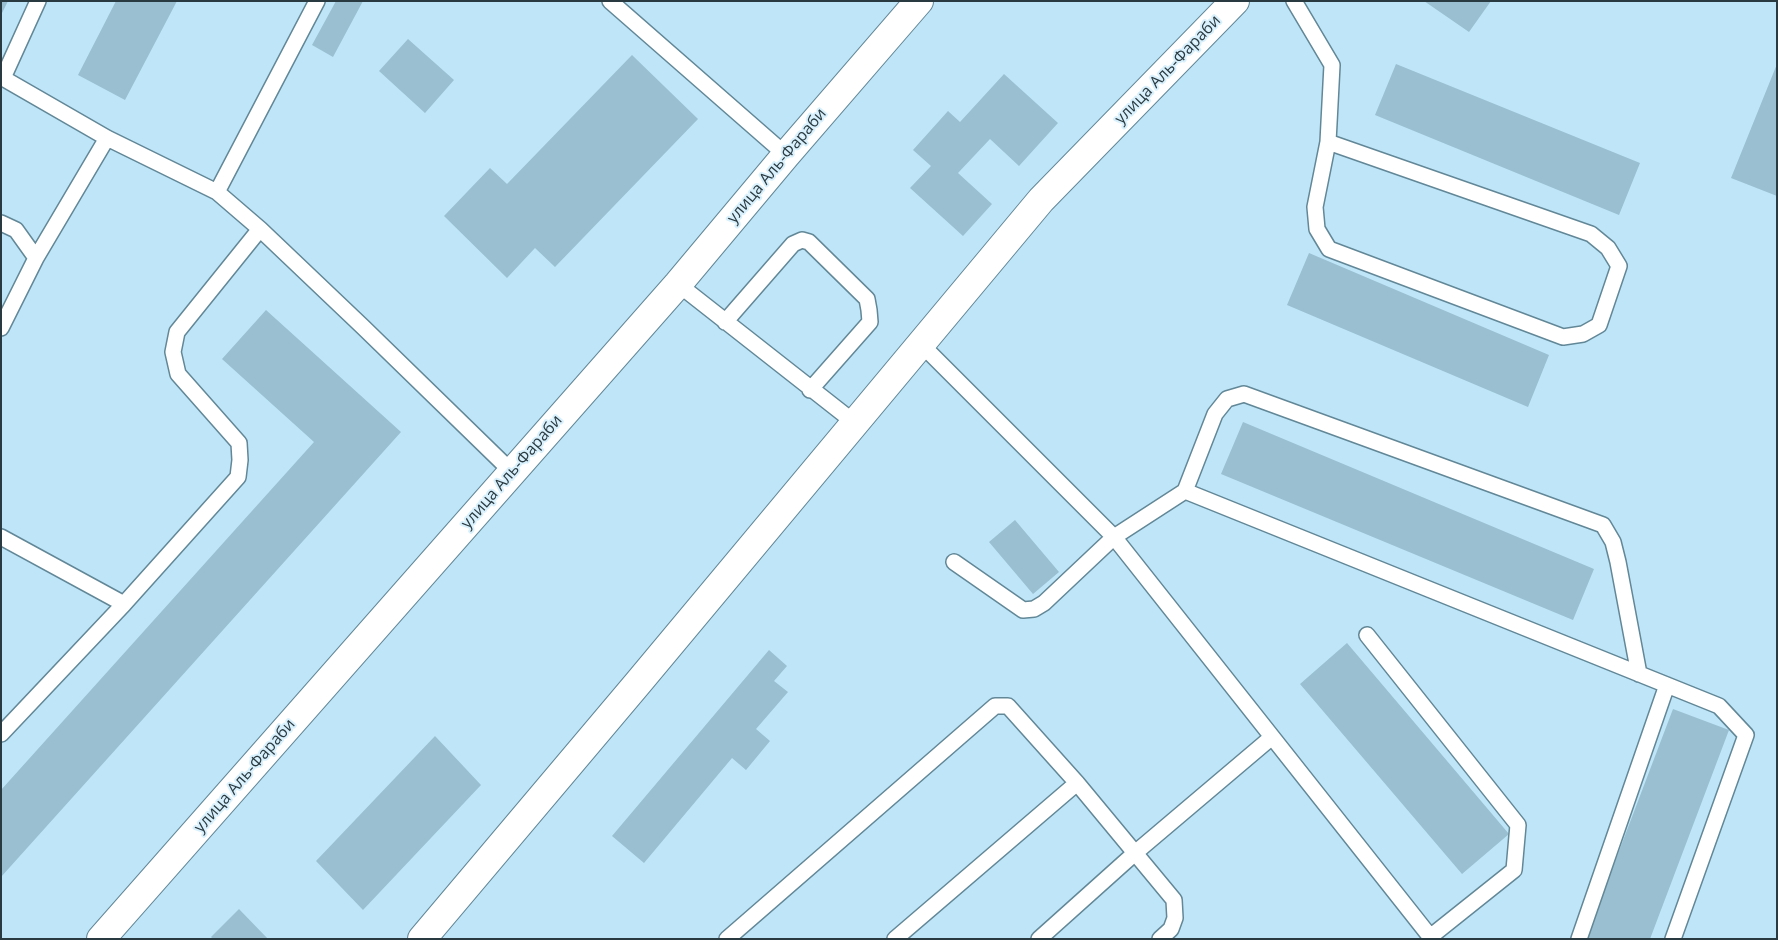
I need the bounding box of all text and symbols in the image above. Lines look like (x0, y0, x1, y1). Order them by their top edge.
street label: улица Аль-Фараби (1111, 11, 1225, 129)
street label: улица Аль-Фараби (723, 105, 831, 227)
street label: улица Аль-Фараби (457, 411, 567, 533)
street label: улица Аль-Фараби (190, 715, 300, 837)

